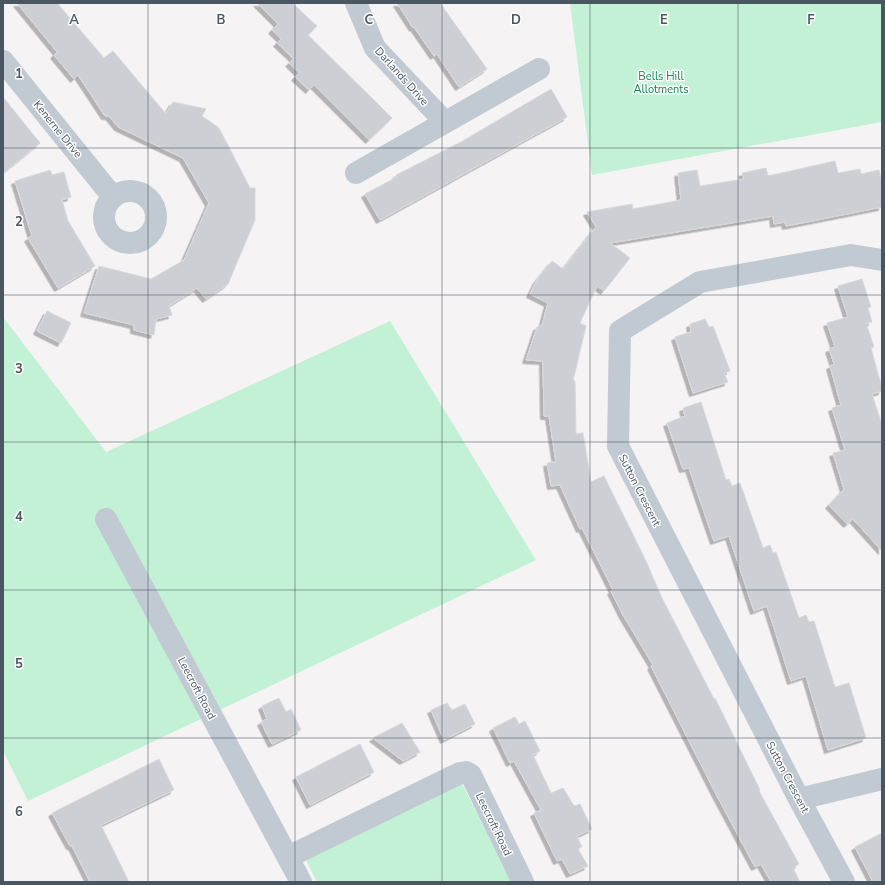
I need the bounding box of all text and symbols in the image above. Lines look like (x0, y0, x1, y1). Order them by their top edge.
text: A (69, 11, 79, 29)
text: B (217, 11, 226, 29)
text: C (365, 11, 374, 29)
text: D (511, 11, 521, 29)
text: E (660, 11, 668, 29)
text: F (807, 11, 815, 29)
street label: Darlands Drive (371, 44, 432, 109)
text: 1 (15, 65, 23, 83)
park label: Bells Hill Allotments (633, 69, 689, 97)
street label: Kenerne Drive (30, 98, 85, 161)
text: 2 (15, 213, 23, 231)
text: 3 (15, 360, 23, 378)
street label: Sutton Crescent (615, 452, 664, 529)
text: 4 (15, 508, 23, 526)
text: 5 (15, 655, 23, 673)
street label: Leecroft Road (174, 655, 219, 722)
street label: Sutton Crescent (762, 739, 813, 816)
street label: Leecroft Road (472, 790, 515, 858)
text: 6 (15, 803, 23, 821)

